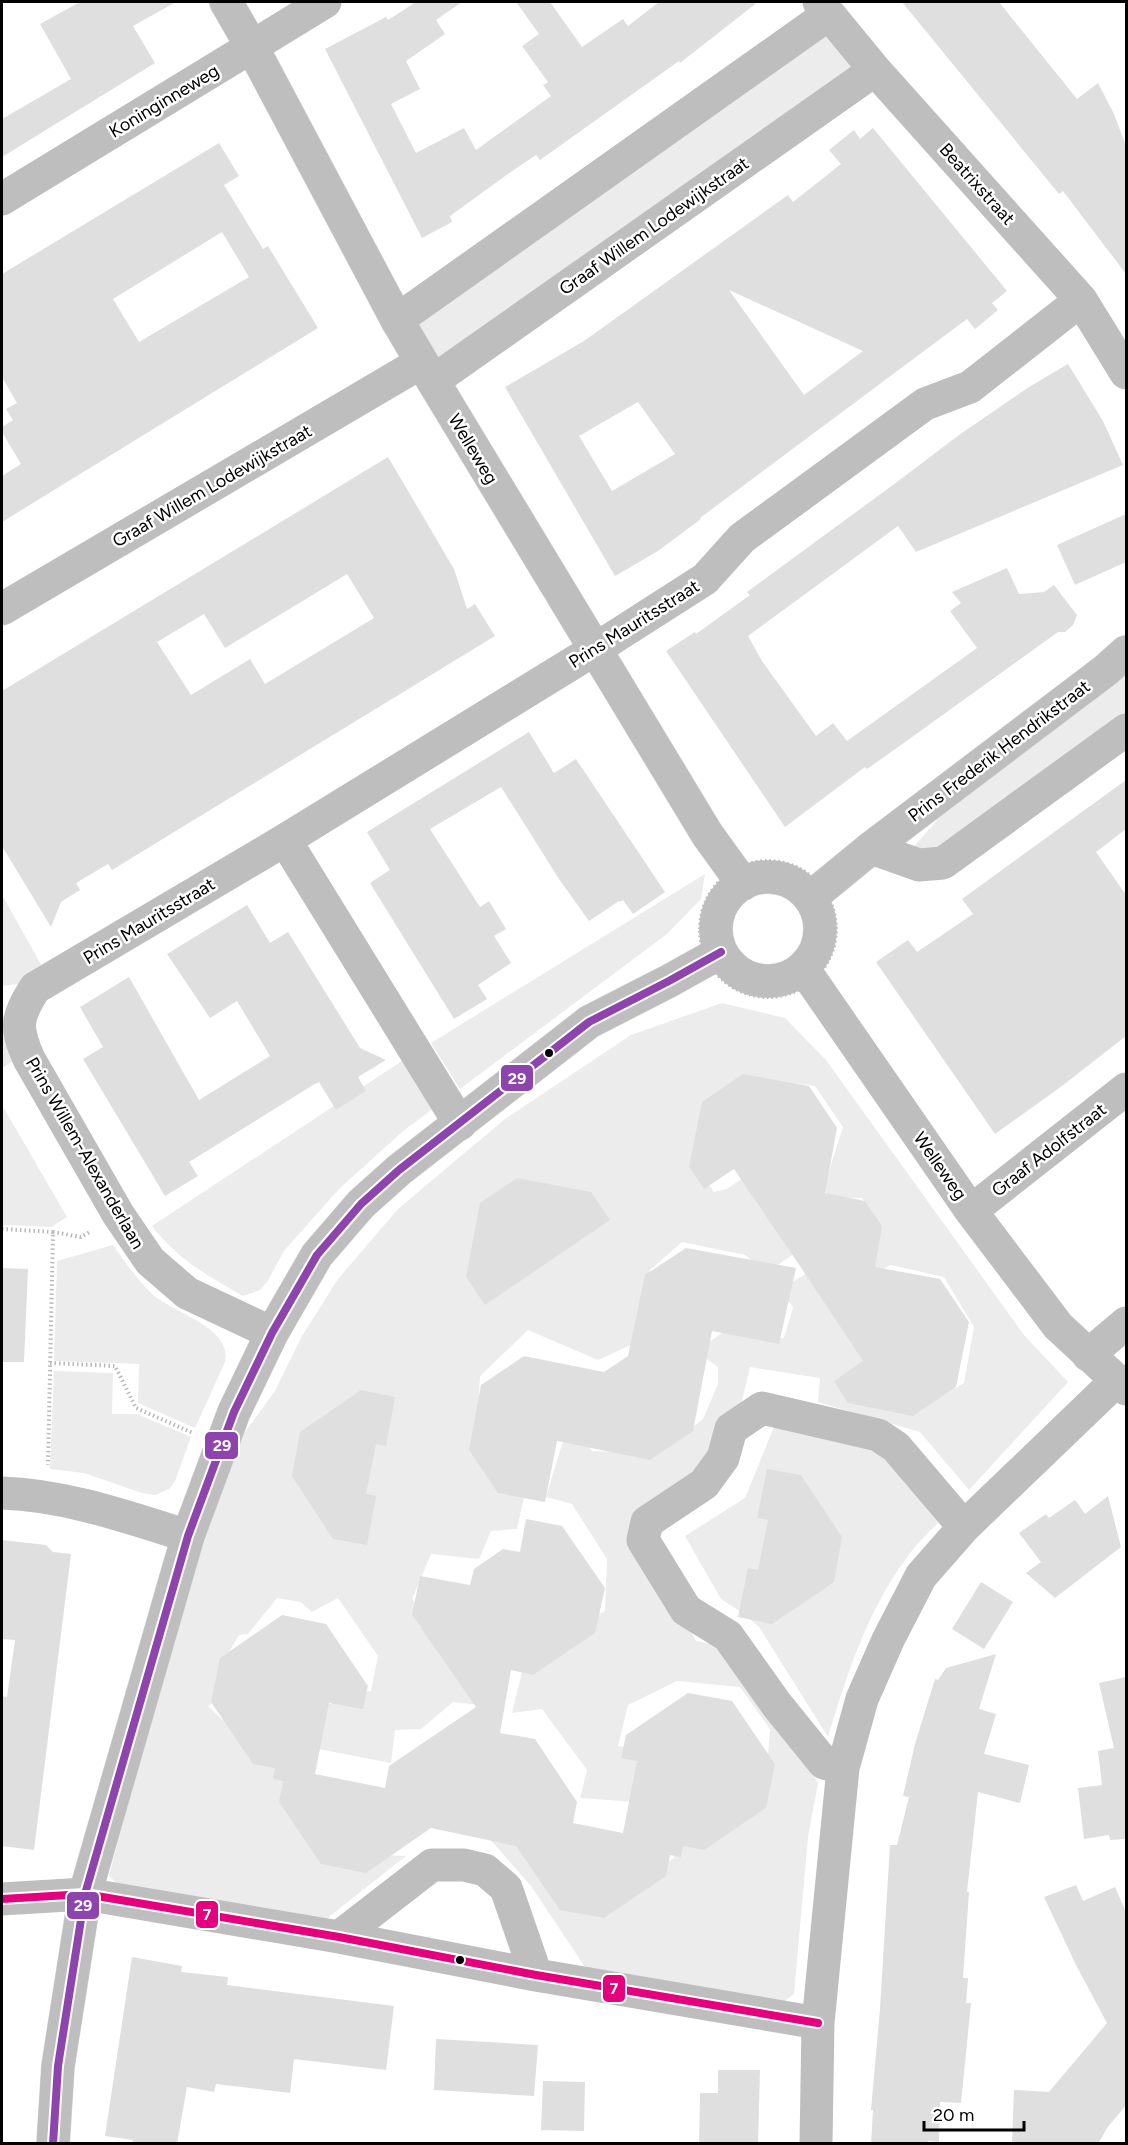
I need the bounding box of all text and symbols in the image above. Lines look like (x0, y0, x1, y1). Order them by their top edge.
street label: Koninginneweg (105, 60, 223, 142)
street label: Beatrixstraat (935, 139, 1019, 229)
street label: Graaf Willem Lodewijkstraat (555, 152, 753, 300)
street label: Welleweg (443, 410, 503, 488)
street label: Graaf Willem Lodewijkstraat (108, 420, 316, 552)
street label: Prins Mauritsstraat (565, 575, 704, 673)
street label: Prins Frederik Hendrikstraat (904, 675, 1094, 827)
street label: Prins Mauritsstraat (79, 873, 219, 969)
unlabelled marker (543, 1047, 555, 1059)
street label: Prins Willem-Alexanderlaan (21, 1053, 149, 1253)
line badge: 29 (500, 1064, 534, 1092)
text: 29 (508, 1069, 526, 1088)
street label: Graaf Adolfstraat (987, 1098, 1111, 1202)
street label: Welleweg (909, 1128, 971, 1204)
line badge: 29 (204, 1431, 239, 1460)
text: 29 (213, 1436, 231, 1455)
line badge: 29 (66, 1891, 100, 1920)
text: 29 (74, 1896, 92, 1915)
line badge: 7 (195, 1900, 219, 1929)
text: 7 (203, 1905, 212, 1924)
unlabelled marker (454, 1954, 466, 1966)
line badge: 7 (602, 1974, 626, 2003)
text: 7 (610, 1979, 619, 1998)
scale bar (924, 2094, 1024, 2132)
text: 20 m (933, 2104, 974, 2126)

